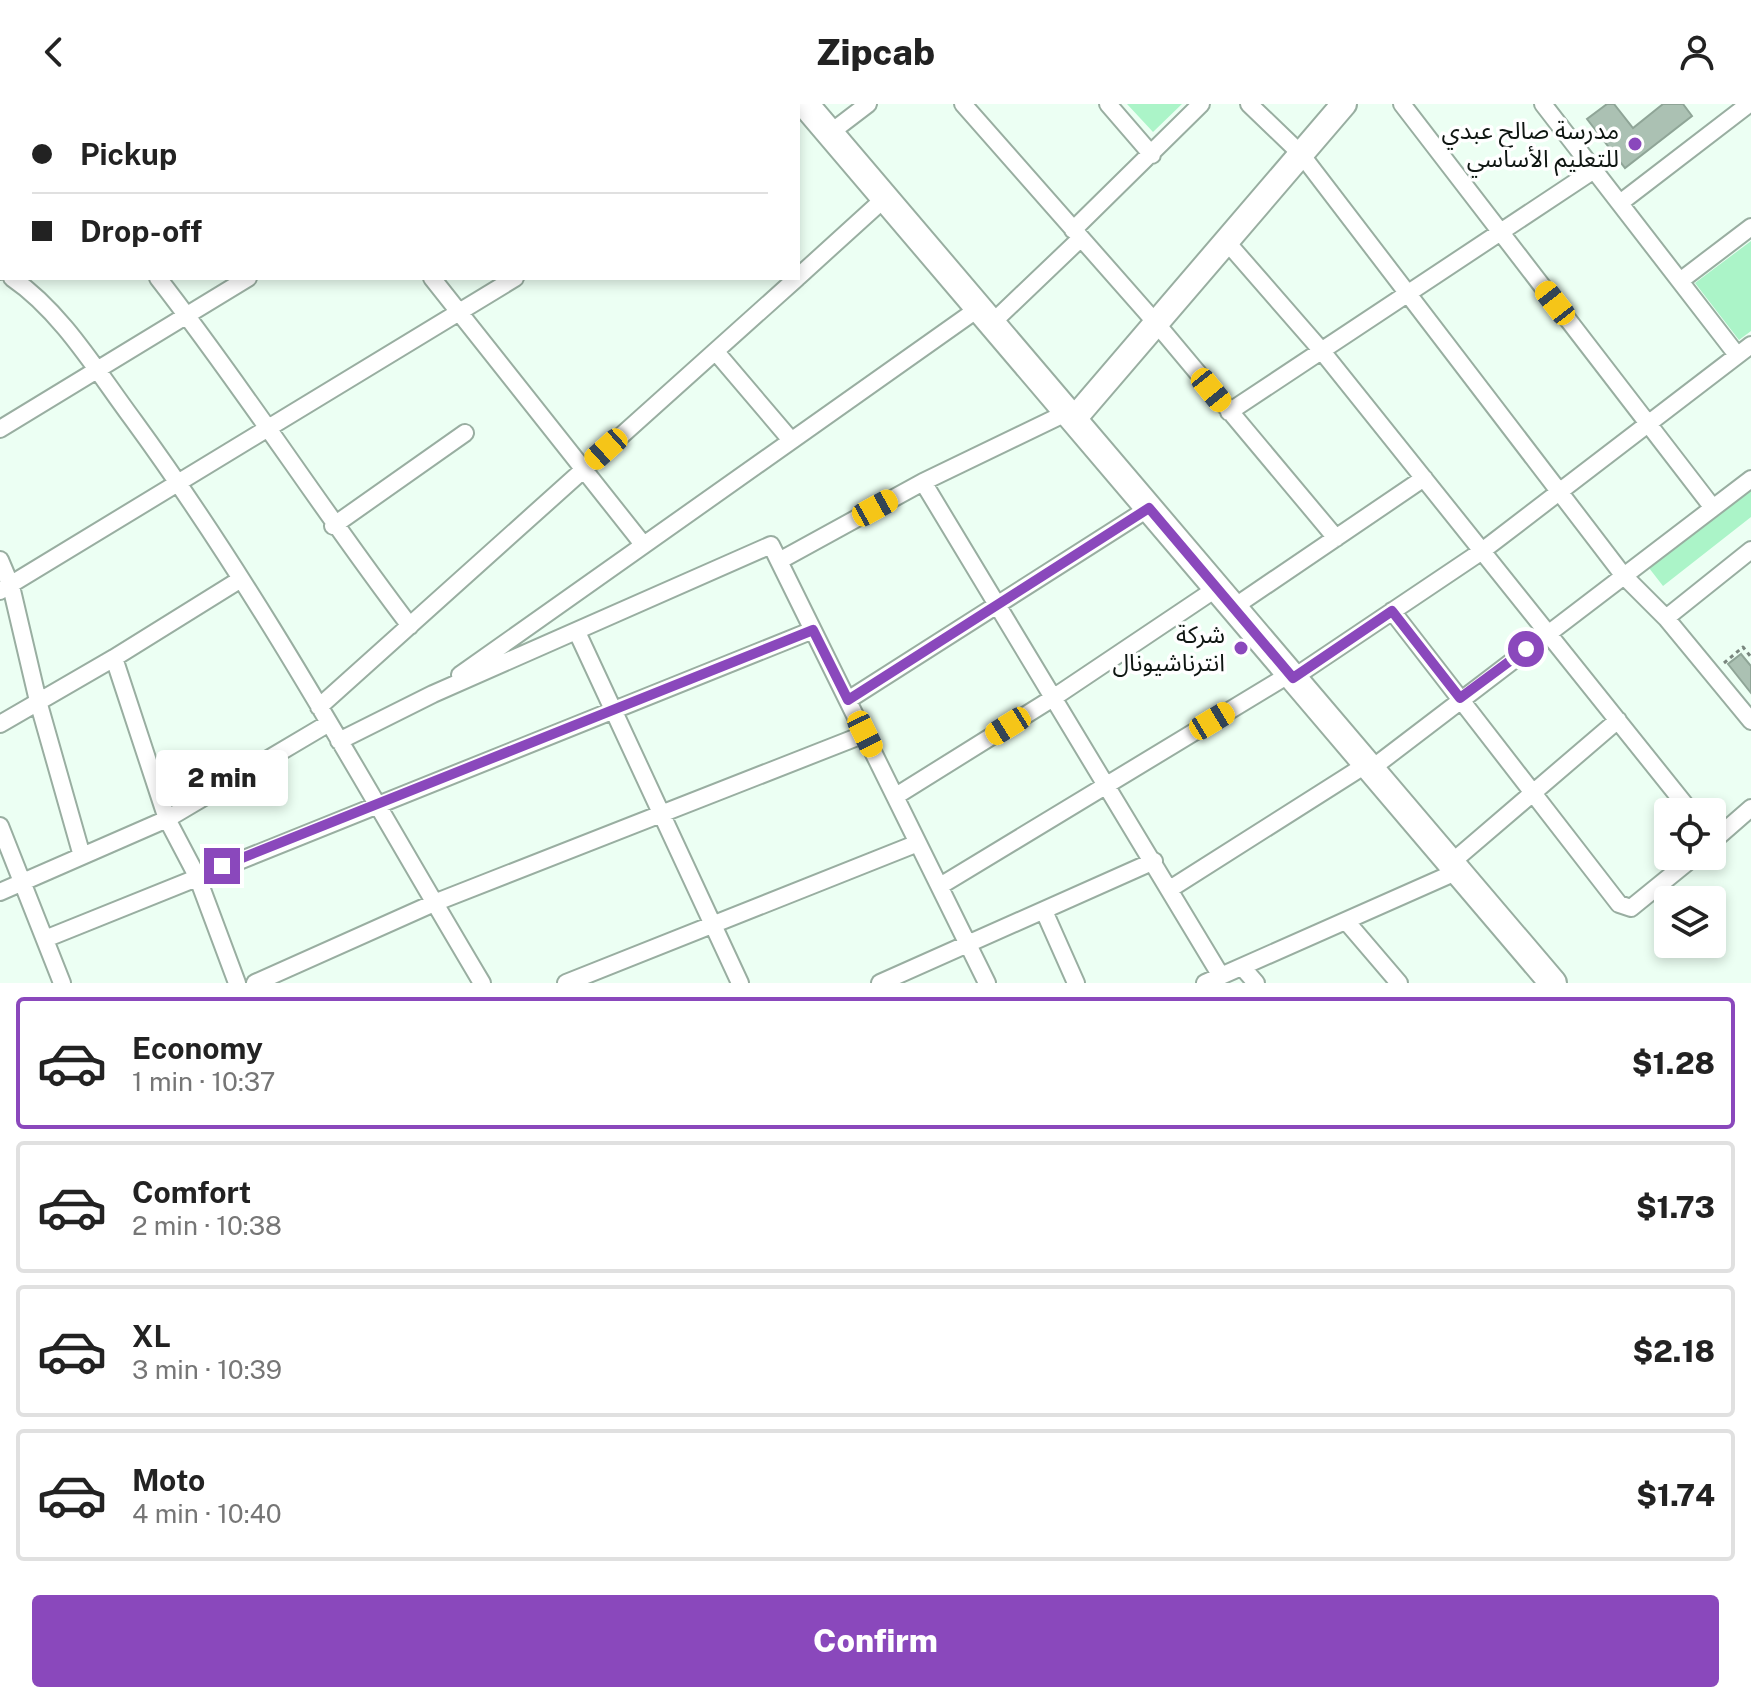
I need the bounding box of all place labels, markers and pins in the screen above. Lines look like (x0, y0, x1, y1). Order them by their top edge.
place label: مدرسة صالح عبدي للتعليم الأساسي (1442, 116, 1619, 178)
marker: مدرسة صالح عبدي للتعليم الأساسي (1626, 135, 1644, 153)
place label: شركة انترناشيونال (1112, 620, 1225, 677)
marker: شركة انترناشيونال (1232, 639, 1250, 657)

